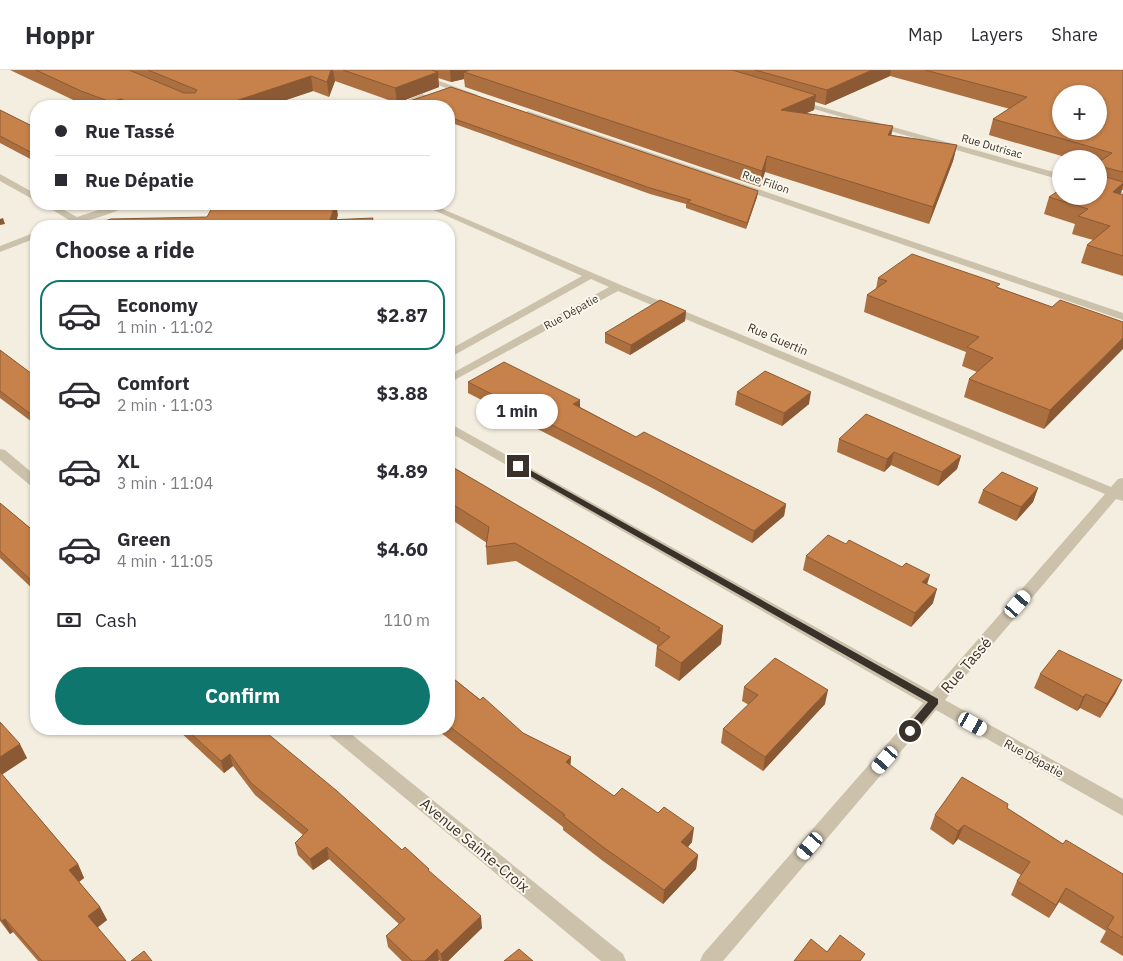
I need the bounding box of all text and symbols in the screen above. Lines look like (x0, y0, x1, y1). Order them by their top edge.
text: Hoppr (25, 19, 95, 51)
text: Map (908, 23, 943, 46)
text: Layers (971, 23, 1023, 46)
text: Share (1051, 23, 1098, 46)
map controls (1052, 85, 1107, 205)
button: + (1052, 85, 1107, 140)
text: Rue Tassé (85, 119, 175, 143)
street label: Rue Dutrisac (960, 131, 1025, 162)
button: − (1052, 150, 1107, 205)
street label: Rue Filion (741, 167, 791, 197)
text: Rue Dépatie (85, 168, 194, 192)
text: Choose a ride (55, 235, 195, 264)
street label: Rue Dépatie (541, 291, 601, 333)
icon: car (57, 293, 102, 338)
text: Economy (117, 293, 198, 317)
text: $2.87 (376, 303, 428, 327)
text: 1 min · 11:02 (117, 317, 213, 337)
street label: Rue Guertin (746, 320, 810, 358)
icon: car (57, 371, 102, 416)
text: Comfort (117, 371, 190, 395)
text: $3.88 (376, 381, 428, 405)
callout: 1 min (477, 394, 559, 428)
text: 2 min · 11:03 (117, 395, 213, 415)
text: 1 min (496, 401, 538, 421)
icon: car (57, 449, 102, 494)
text: XL (117, 449, 140, 473)
route end (507, 455, 529, 477)
text: $4.89 (376, 459, 428, 483)
text: 3 min · 11:04 (117, 473, 213, 493)
icon: car (57, 527, 102, 572)
text: Green (117, 527, 171, 551)
text: $4.60 (376, 537, 428, 561)
text: 4 min · 11:05 (117, 551, 213, 571)
car (1002, 588, 1033, 620)
icon: cash (55, 606, 83, 634)
text: Cash (95, 608, 137, 632)
text: 110 m (383, 610, 430, 630)
street label: Rue Tassé (936, 633, 996, 697)
button: Confirm (55, 667, 430, 725)
car (956, 710, 989, 738)
route start (899, 720, 921, 742)
street label: Rue Dépatie (1002, 736, 1067, 781)
car (869, 744, 900, 776)
street label: Avenue Sainte-Croix (416, 794, 534, 897)
car (794, 830, 825, 862)

